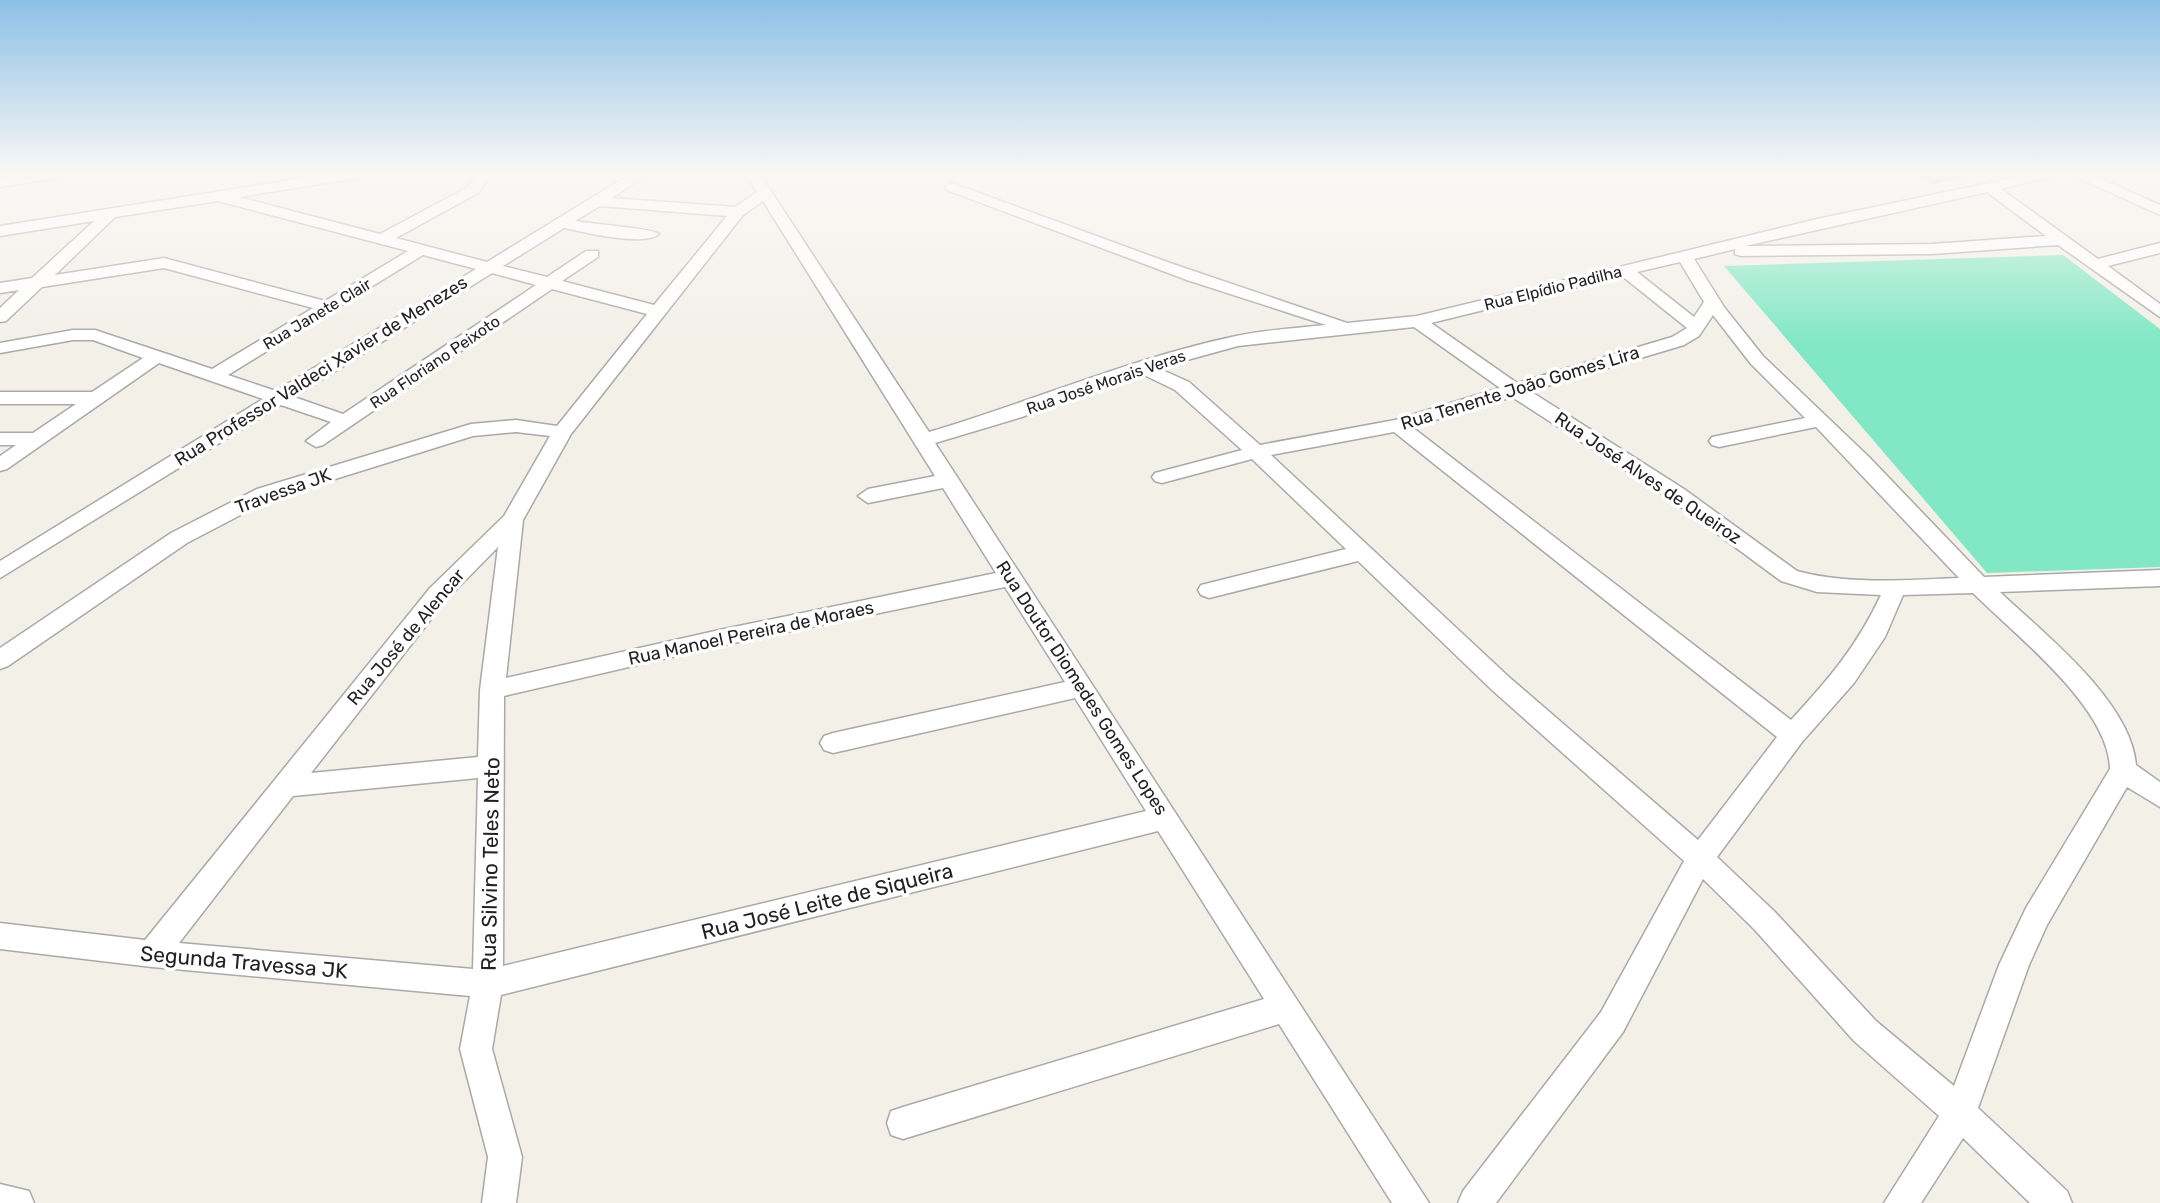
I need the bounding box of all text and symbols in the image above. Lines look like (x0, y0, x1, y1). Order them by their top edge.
street label: Rua Elpídio Padilha (1482, 262, 1624, 314)
street label: Rua Professor Valdeci Xavier de Menezes (171, 271, 471, 471)
street label: Rua Janete Clair (259, 274, 375, 354)
street label: Rua Floriano Peixoto (366, 311, 504, 413)
street label: Rua Tenente João Gomes Lira (1398, 341, 1642, 435)
street label: Rua José Morais Veras (1024, 346, 1188, 418)
street label: Rua José Alves de Queiroz (1550, 407, 1746, 549)
street label: Travessa JK (232, 463, 334, 518)
street label: Rua Doutor Diomedes Gomes Lopes (991, 557, 1173, 819)
street label: Rua José de Alencar (343, 564, 470, 710)
street label: Rua Manoel Pereira de Moraes (626, 596, 876, 670)
street label: Rua Silvino Teles Neto (476, 757, 504, 971)
street label: Rua José Leite de Siqueira (699, 858, 955, 944)
street label: Segunda Travessa JK (139, 940, 349, 984)

